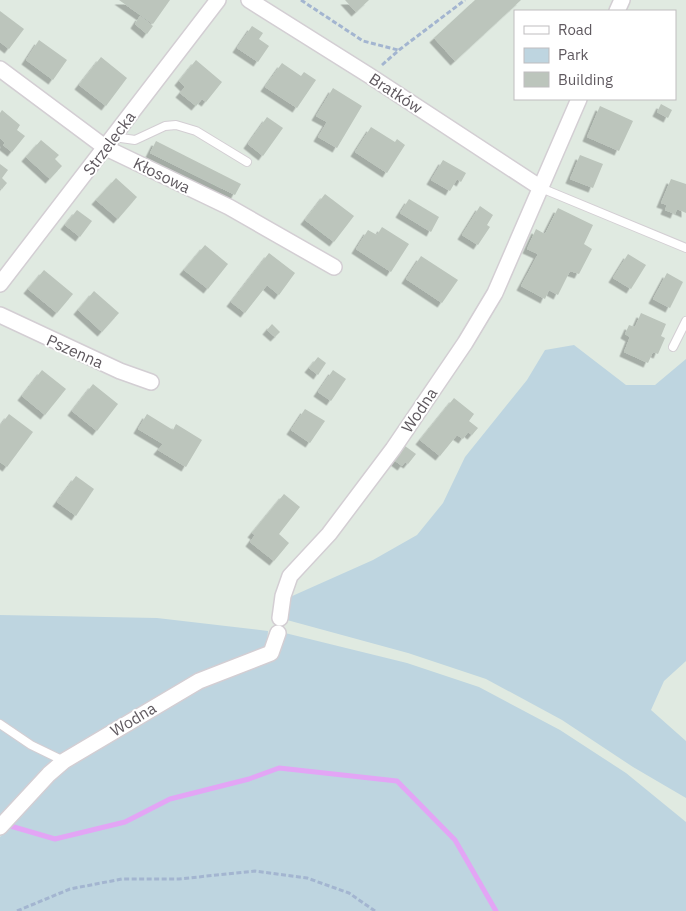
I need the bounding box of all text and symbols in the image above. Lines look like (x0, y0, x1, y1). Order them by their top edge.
legend (514, 10, 676, 100)
text: Road (558, 20, 593, 39)
text: Park (558, 45, 588, 64)
street label: Bratków (365, 68, 427, 118)
text: Building (558, 70, 613, 89)
street label: Strzelecka (78, 107, 140, 179)
street label: Kłosowa (130, 153, 194, 198)
street label: Pszenna (44, 330, 107, 373)
street label: Wodna (397, 383, 441, 436)
street label: Wodna (106, 697, 160, 740)

